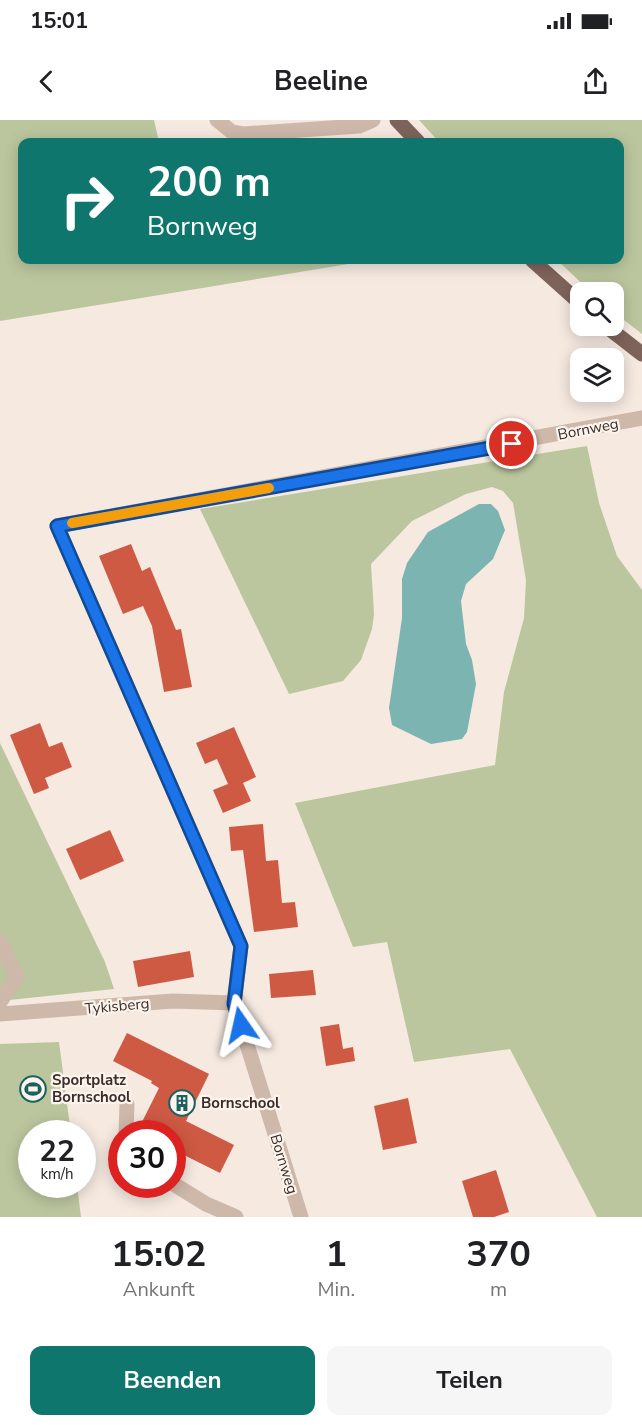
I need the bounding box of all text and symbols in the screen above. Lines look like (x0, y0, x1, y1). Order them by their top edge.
text: 15:01 (30, 6, 88, 36)
text: Beeline (274, 63, 368, 100)
icon: back (30, 65, 63, 98)
icon: share (579, 65, 612, 98)
text: 200 m (147, 154, 271, 211)
icon: right (48, 162, 126, 240)
text: Bornweg (147, 208, 258, 245)
map controls (570, 282, 624, 402)
button: search (570, 282, 624, 336)
button: layers (570, 348, 624, 402)
street label: Bornweg (556, 413, 620, 445)
pin (486, 418, 537, 469)
icon: arrive (495, 427, 528, 460)
street label: Tykisberg (84, 993, 150, 1019)
position arrow (209, 993, 273, 1057)
place label: Sportplatz Bornschool (52, 1070, 131, 1107)
sports icon: Sportplatz Bornschool (18, 1074, 48, 1104)
building icon: Bornschool (167, 1088, 197, 1118)
place label: Bornschool (201, 1093, 280, 1113)
speed limit sign: 30 (108, 1120, 186, 1198)
text: 22 (39, 1131, 75, 1172)
street label: Bornweg (265, 1132, 303, 1196)
text: km/h (40, 1164, 74, 1184)
text: 15:02 (111, 1230, 206, 1279)
text: 1 (325, 1230, 347, 1279)
text: 370 (466, 1230, 531, 1279)
text: Ankunft (123, 1276, 195, 1303)
text: Min. (317, 1276, 355, 1303)
text: m (490, 1276, 507, 1303)
button: Beenden (30, 1346, 315, 1415)
button: Teilen (327, 1346, 612, 1415)

